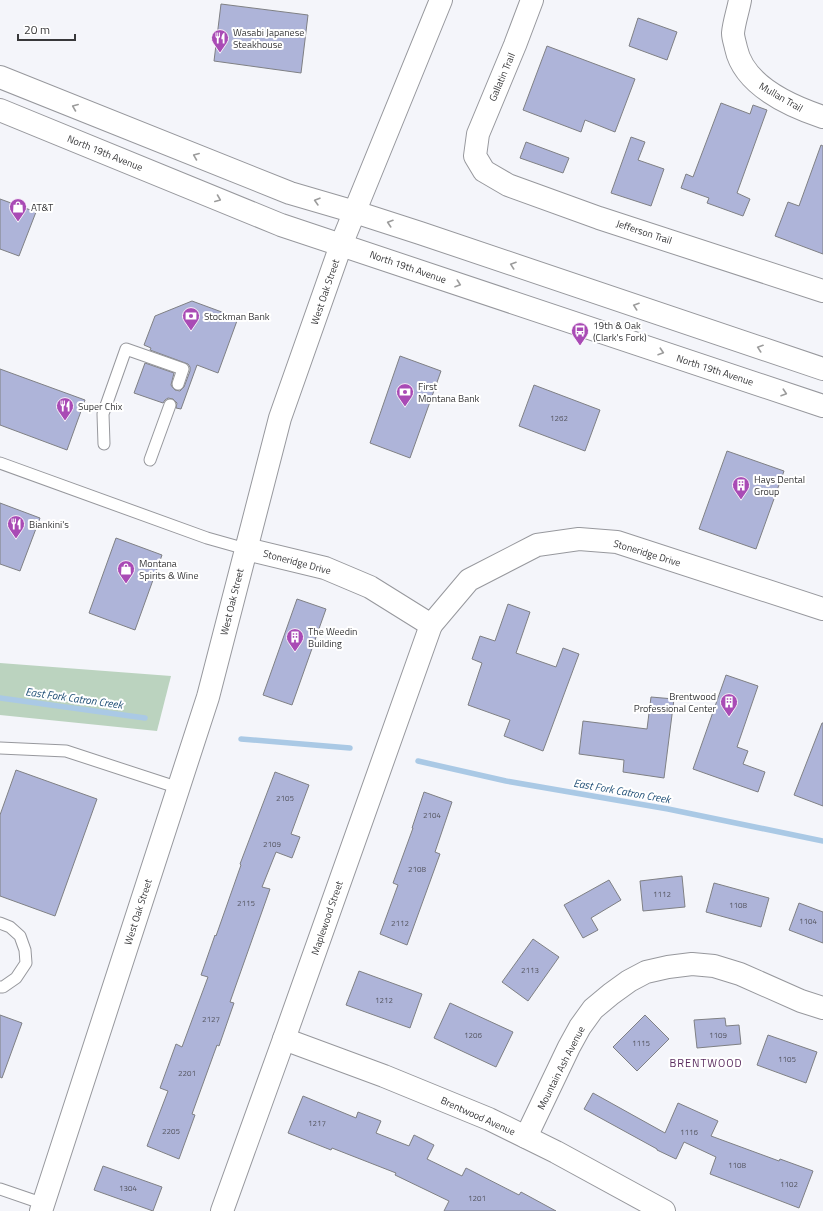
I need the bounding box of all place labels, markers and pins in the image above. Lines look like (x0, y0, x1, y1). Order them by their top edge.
place label: Wasabi Japanese Steakhouse (233, 25, 304, 52)
restaurant icon: Wasabi Japanese Steakhouse (210, 28, 230, 53)
shop icon: AT&T (8, 197, 28, 222)
place label: AT&T (31, 200, 54, 215)
bank icon: Stockman Bank (181, 306, 201, 331)
place label: Stockman Bank (204, 309, 270, 324)
place label: 19th & Oak (Clark's Fork) (593, 318, 647, 345)
bus stop icon: 19th & Oak (Clark's Fork) (570, 321, 590, 346)
place label: First Montana Bank (418, 379, 480, 406)
bank icon: First Montana Bank (395, 382, 415, 407)
restaurant icon: Super Chix (55, 396, 75, 421)
place label: Super Chix (78, 399, 123, 414)
place label: Hays Dental Group (754, 472, 805, 499)
building icon: Hays Dental Group (731, 475, 751, 500)
restaurant icon: Biankini's (6, 514, 26, 539)
place label: Biankini's (29, 517, 69, 532)
place label: Montana Spirits & Wine (139, 556, 198, 583)
shop icon: Montana Spirits & Wine (116, 559, 136, 584)
place label: The Weedin Building (308, 624, 358, 651)
building icon: The Weedin Building (285, 627, 305, 652)
place label: Brentwood Professional Center (634, 689, 717, 716)
building icon: Brentwood Professional Center (719, 692, 739, 717)

